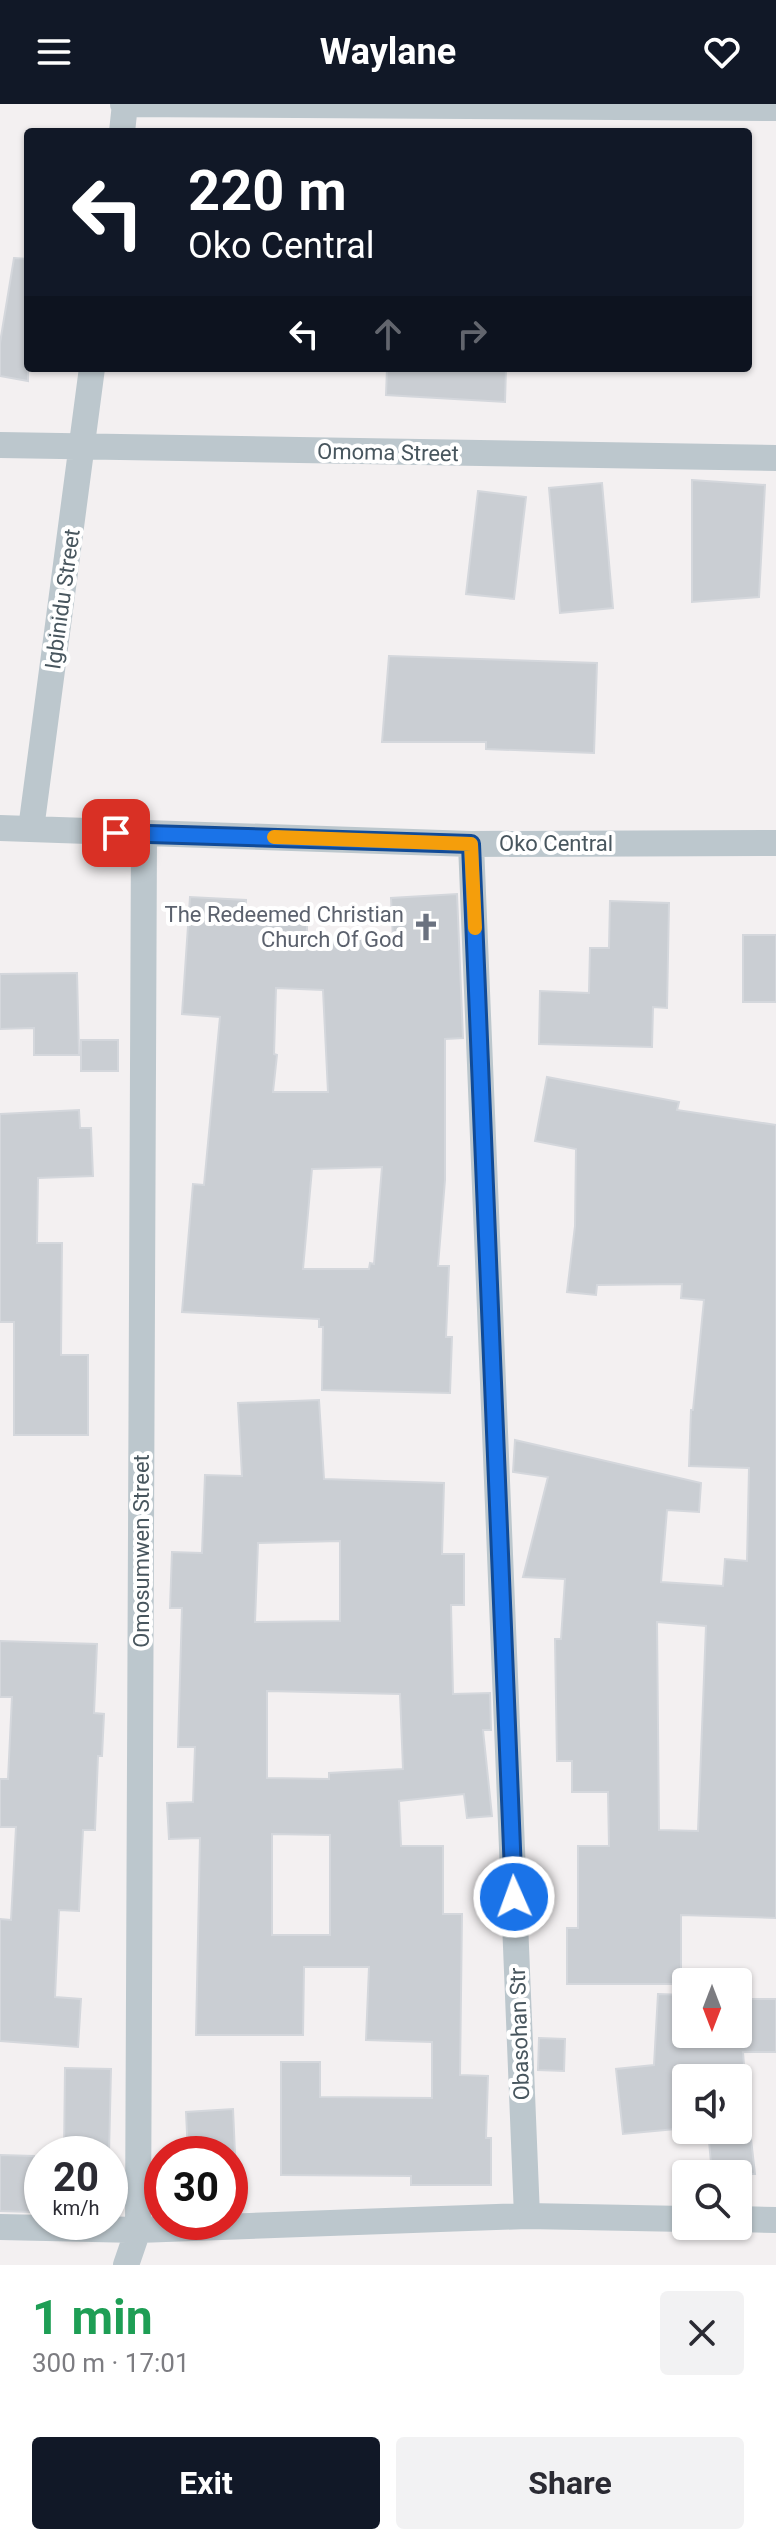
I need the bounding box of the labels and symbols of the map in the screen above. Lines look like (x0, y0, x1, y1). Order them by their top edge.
street label: Omoma Street (317, 439, 459, 466)
street label: Igbinidu Street (40, 527, 85, 671)
pin (82, 799, 150, 867)
street label: Oko Central (499, 831, 613, 856)
place label: The Redeemed Christian Church Of God (165, 902, 404, 952)
church icon: The Redeemed Christian Church Of God (411, 912, 441, 942)
street label: Omosumwen Street (129, 1454, 154, 1648)
position arrow (472, 1855, 556, 1939)
street label: Obasohan Str (505, 1967, 534, 2101)
north arrow (672, 1968, 752, 2048)
speed limit sign: 30 (144, 2136, 248, 2240)

